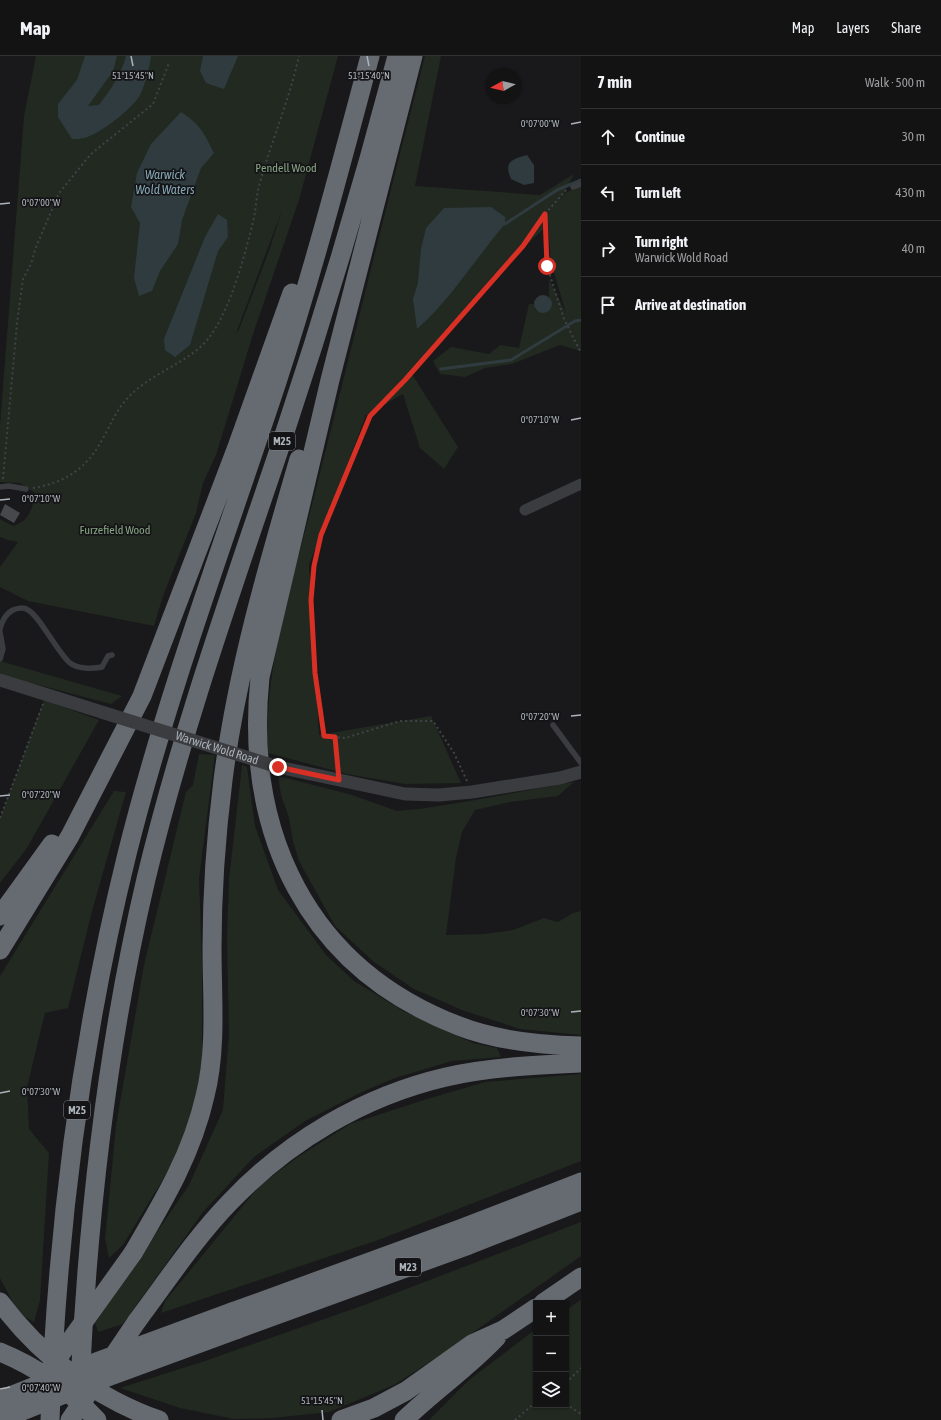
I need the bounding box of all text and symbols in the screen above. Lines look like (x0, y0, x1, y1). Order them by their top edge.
text: Map (20, 17, 51, 39)
text: Map (792, 20, 814, 36)
text: Layers (836, 20, 869, 36)
text: Share (891, 20, 921, 36)
north arrow (485, 68, 521, 104)
text: 51°15'45"N (112, 70, 154, 81)
text: 51°15'40"N (348, 70, 390, 81)
text: 7 min (597, 72, 632, 92)
text: Walk · 500 m (865, 75, 925, 90)
text: 0°07'00"W (521, 118, 560, 129)
icon: ahead (597, 126, 619, 148)
text: Continue (635, 128, 685, 145)
text: 30 m (902, 129, 925, 144)
park label: Pendell Wood (255, 161, 317, 175)
water label: Warwick Wold Waters (135, 167, 195, 197)
icon: left (597, 182, 619, 204)
text: Turn left (635, 184, 681, 201)
text: 430 m (896, 185, 925, 200)
text: 0°07'00"W (22, 197, 61, 208)
text: Turn right (635, 233, 688, 250)
icon: right (597, 238, 619, 260)
text: 40 m (902, 241, 925, 256)
text: Warwick Wold Road (635, 250, 728, 265)
route start (538, 257, 556, 275)
icon: arrive (597, 294, 619, 316)
text: Arrive at destination (635, 296, 746, 313)
text: 0°07'10"W (521, 414, 560, 425)
road number: M25 (269, 432, 295, 450)
text: 0°07'10"W (22, 493, 61, 504)
park label: Furzefield Wood (80, 523, 150, 537)
text: 0°07'20"W (521, 711, 560, 722)
street label: Warwick Wold Road (174, 729, 260, 767)
route end (269, 758, 287, 776)
text: 0°07'20"W (22, 789, 61, 800)
text: 0°07'30"W (521, 1007, 560, 1018)
text: 0°07'30"W (22, 1086, 61, 1097)
road number: M25 (64, 1101, 90, 1119)
road number: M23 (395, 1258, 421, 1276)
map controls (533, 1300, 569, 1408)
button: + (533, 1300, 569, 1336)
button: − (533, 1336, 569, 1372)
button: layers (533, 1372, 569, 1408)
text: 0°07'40"W (22, 1382, 61, 1393)
text: 51°15'45"N (301, 1395, 343, 1406)

